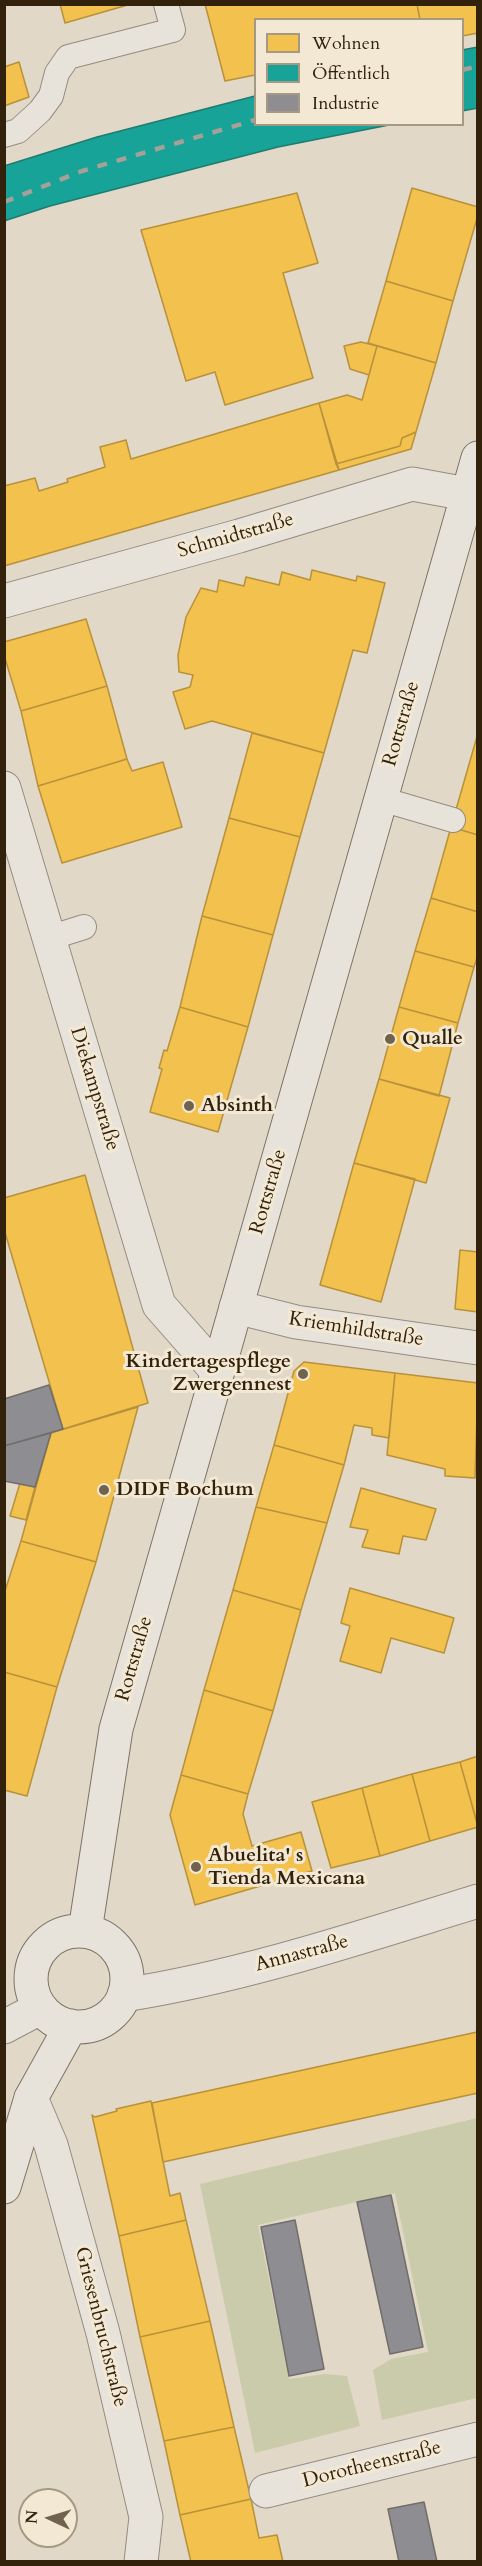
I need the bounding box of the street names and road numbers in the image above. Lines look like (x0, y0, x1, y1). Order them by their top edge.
street label: Schmidtstraße (175, 508, 297, 564)
street label: Rottstraße (378, 679, 426, 769)
street label: Diekampstraße (64, 1024, 124, 1154)
street label: Rottstraße (245, 1147, 293, 1237)
street label: Kriemhildstraße (287, 1308, 425, 1352)
street label: Rottstraße (111, 1614, 159, 1704)
street label: Annastraße (253, 1930, 351, 1978)
street label: Griesenbruchstraße (69, 2245, 131, 2409)
street label: Dorotheenstraße (300, 2436, 444, 2494)

